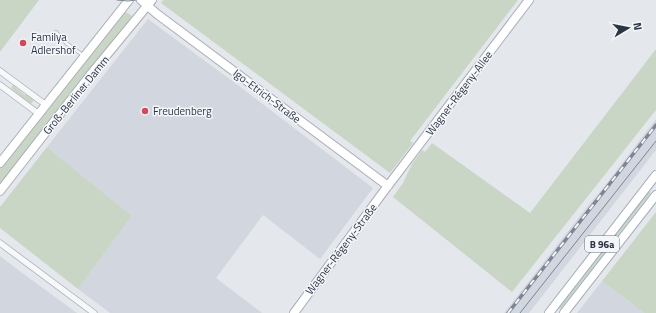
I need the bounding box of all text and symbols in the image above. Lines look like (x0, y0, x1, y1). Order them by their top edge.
north arrow (608, 8, 648, 48)
text: N (629, 21, 646, 31)
place label: Familya Adlershof (31, 29, 76, 58)
marker: Familya Adlershof (18, 38, 28, 48)
street label: Wagner-Régeny-Allee (422, 47, 496, 139)
street label: Groß-Berliner Damm (39, 52, 113, 138)
street label: Igo-Etrich-Straße (230, 65, 305, 127)
place label: Freudenberg (153, 103, 212, 119)
marker: Freudenberg (140, 106, 150, 116)
street label: Wagner-Régeny-Straße (301, 200, 381, 298)
road number: B 96a (585, 236, 619, 252)

